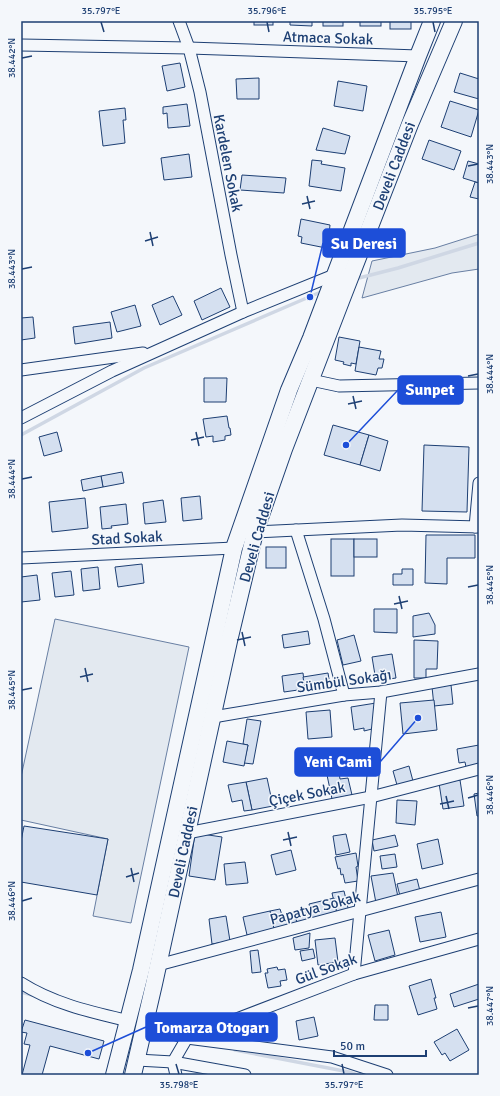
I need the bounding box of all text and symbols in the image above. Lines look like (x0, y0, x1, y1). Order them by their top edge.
text: 35.797°E (82, 5, 121, 17)
text: 35.796°E (248, 5, 287, 17)
text: 35.795°E (414, 5, 453, 17)
street label: Atmaca Sokak (283, 27, 374, 49)
text: 38.442°N (6, 38, 18, 78)
street label: Kardelen Sokak (210, 112, 246, 214)
street label: Develi Caddesi (369, 119, 419, 213)
text: 38.443°N (484, 144, 496, 184)
callout: Su Deresi (323, 229, 405, 257)
text: Su Deresi (331, 234, 397, 254)
text: 38.443°N (6, 249, 18, 289)
text: 38.444°N (484, 354, 496, 394)
callout: Sunpet (398, 376, 463, 404)
text: Sunpet (406, 380, 455, 400)
text: 38.444°N (6, 459, 18, 499)
street label: Develi Caddesi (235, 490, 279, 584)
street label: Stad Sokak (91, 527, 163, 549)
text: 38.445°N (484, 565, 496, 605)
street label: Sümbül Sokağı (295, 665, 393, 697)
text: 38.445°N (6, 670, 18, 710)
callout: Yeni Cami (295, 748, 380, 776)
text: Yeni Cami (303, 752, 372, 772)
text: 38.446°N (484, 775, 496, 815)
street label: Çiçek Sokak (267, 778, 347, 810)
street label: Develi Caddesi (164, 804, 202, 900)
text: 38.446°N (6, 881, 18, 921)
street label: Papatya Sokak (268, 887, 363, 929)
street label: Gül Sokak (293, 949, 360, 988)
text: 38.447°N (484, 986, 496, 1026)
callout: Tomarza Otogarı (146, 1013, 277, 1041)
text: Tomarza Otogarı (155, 1018, 269, 1038)
scale bar (334, 1032, 426, 1058)
text: 50 m (340, 1039, 365, 1054)
text: 35.798°E (160, 1079, 199, 1091)
text: 35.797°E (325, 1079, 364, 1091)

